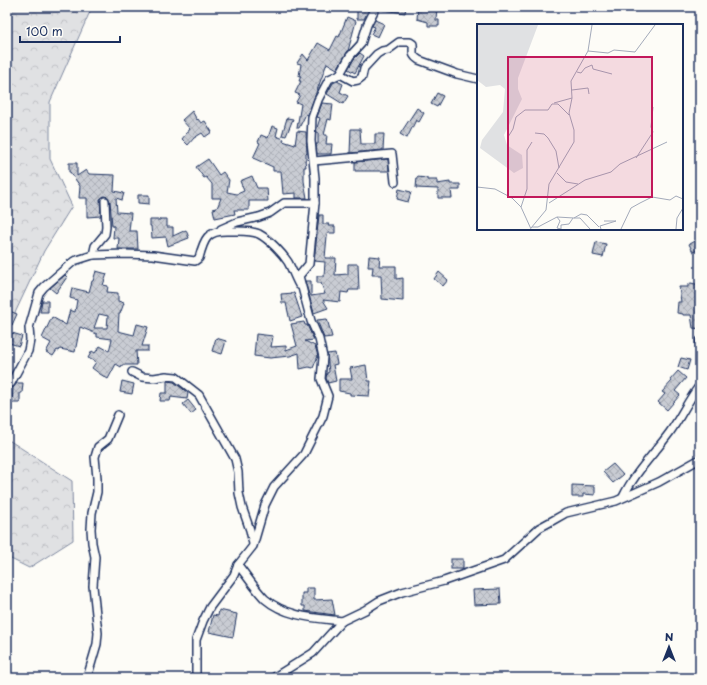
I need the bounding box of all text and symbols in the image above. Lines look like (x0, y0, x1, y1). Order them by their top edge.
scale bar (20, 18, 120, 44)
text: 100 m (26, 22, 63, 40)
inset map (477, 24, 683, 230)
north arrow (649, 627, 689, 667)
text: N (665, 628, 674, 645)

